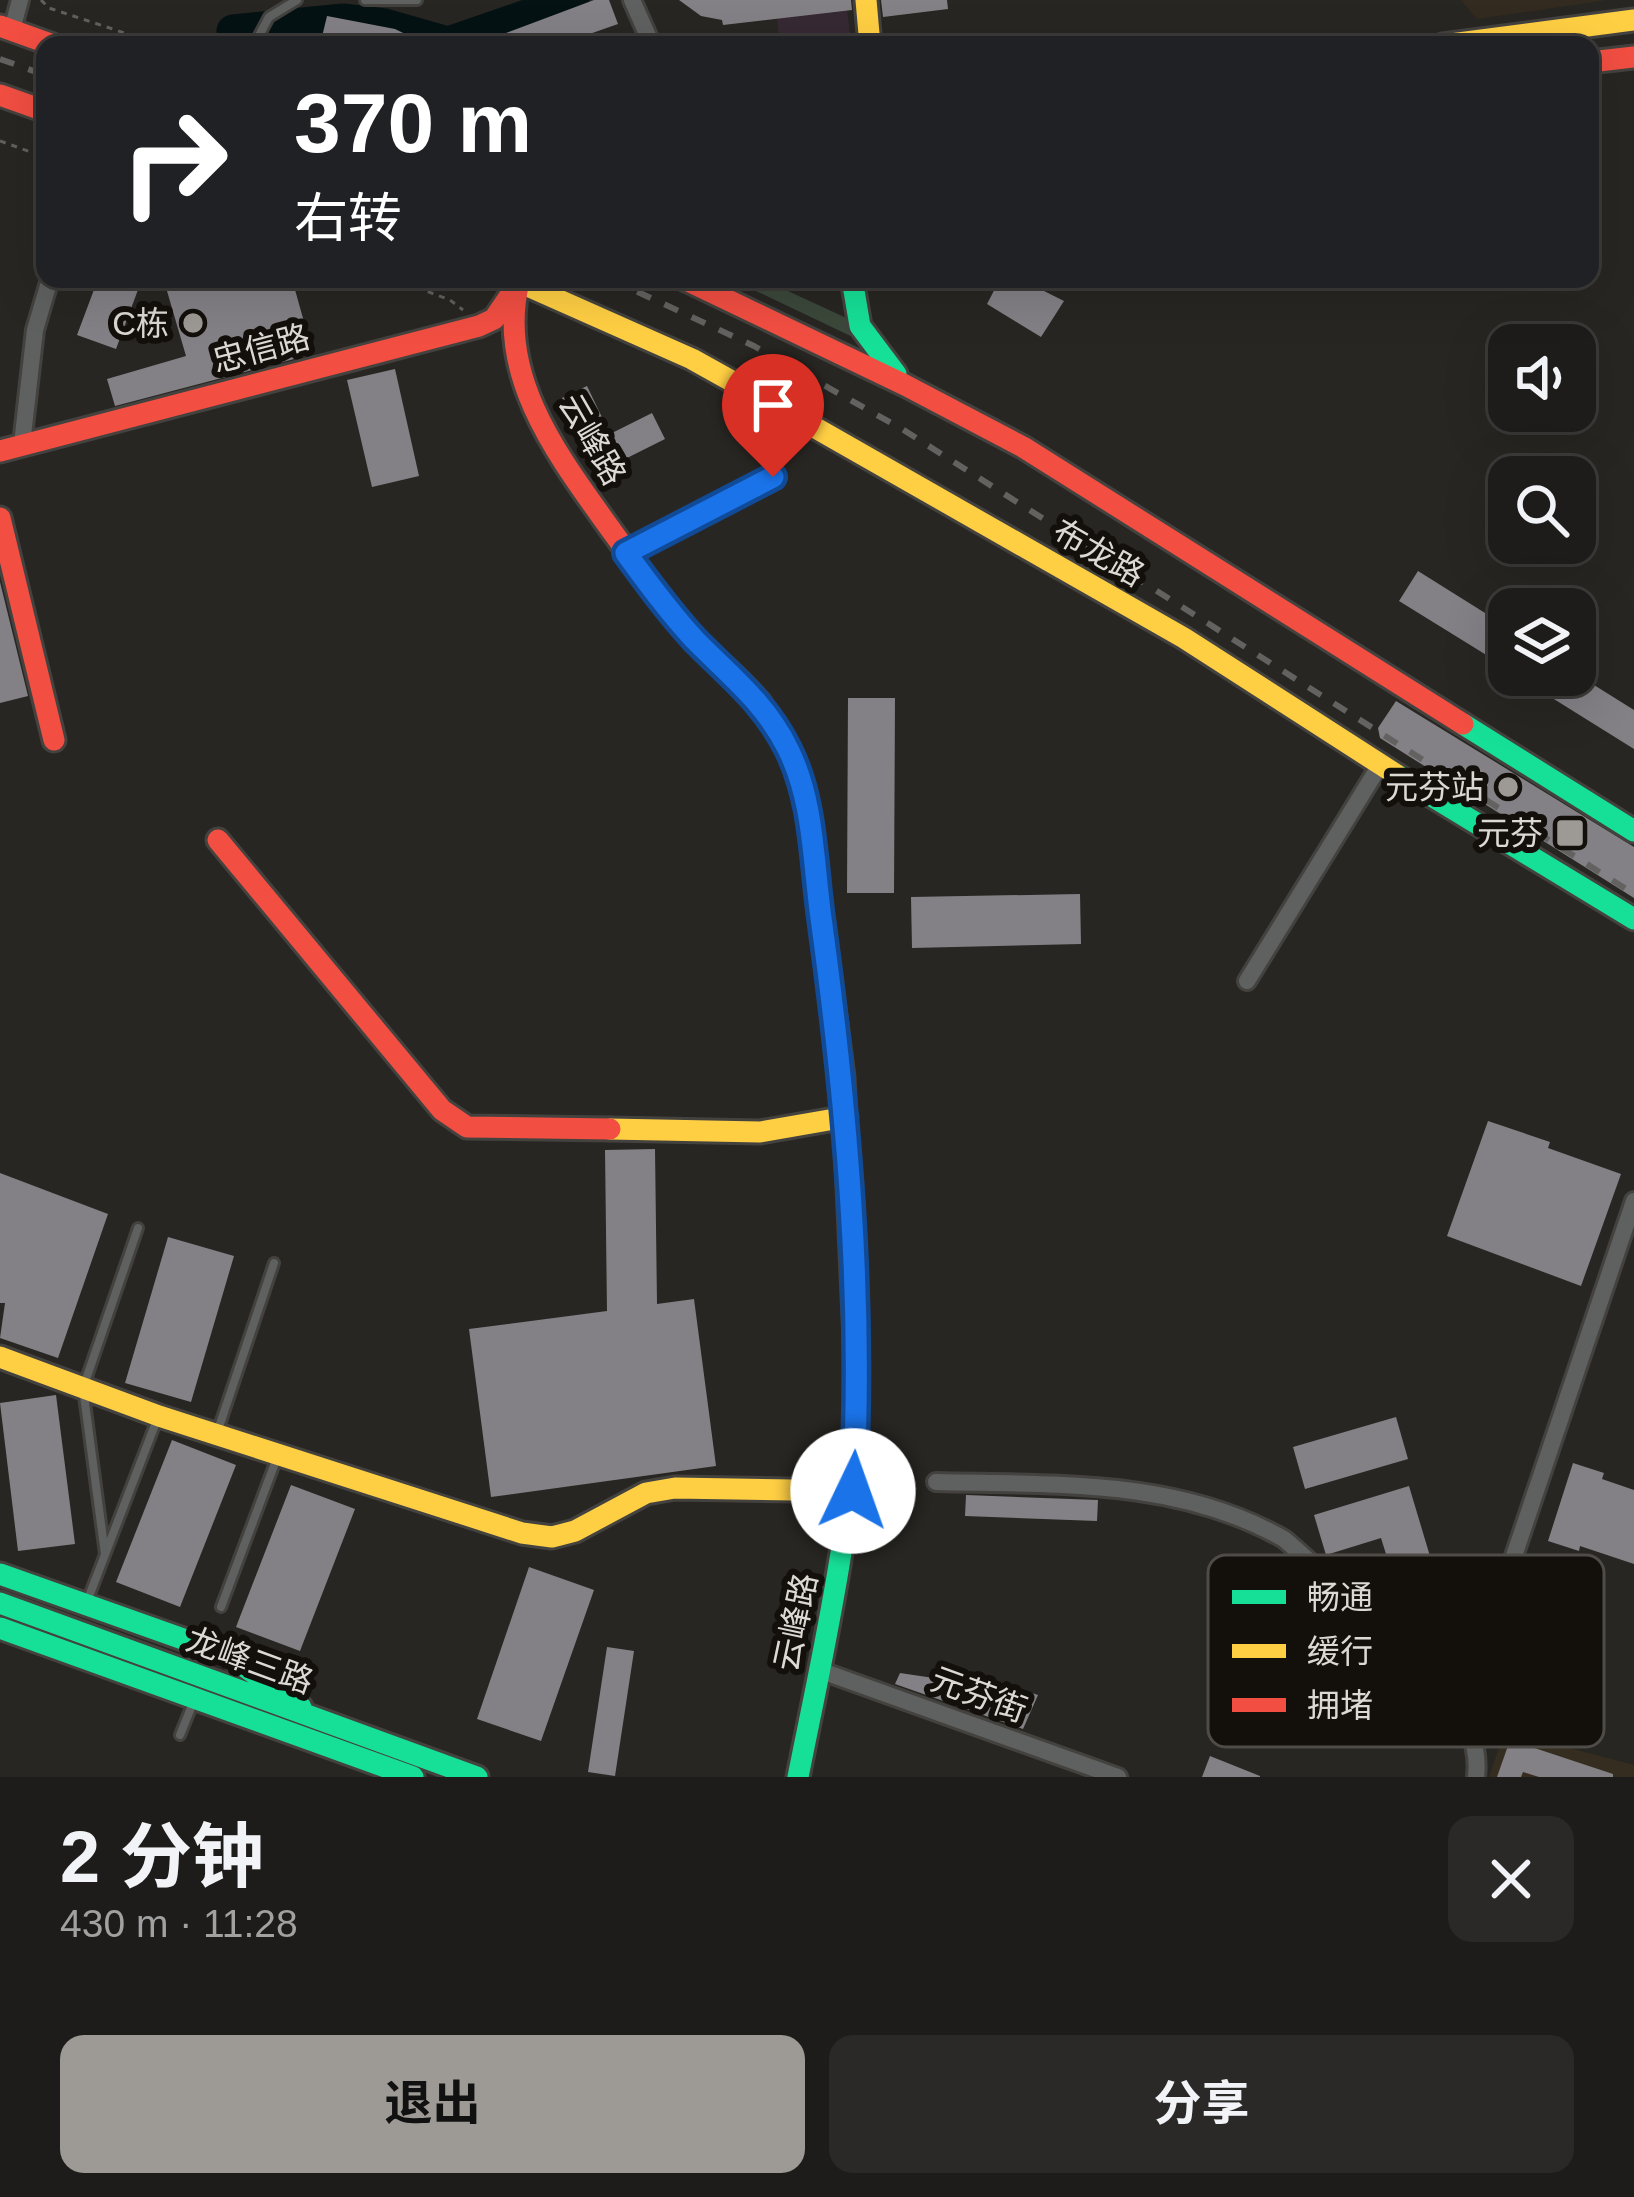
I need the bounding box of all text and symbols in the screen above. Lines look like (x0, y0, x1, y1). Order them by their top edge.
text: 370 m (294, 76, 532, 170)
icon: right (96, 84, 252, 240)
text: 右转 (294, 188, 402, 248)
place label: C栋 (112, 305, 169, 342)
marker: C栋 (180, 310, 206, 336)
street label: 忠信路 (209, 318, 314, 379)
map controls (1488, 324, 1596, 696)
button: sound (1488, 324, 1596, 432)
pin (722, 354, 824, 477)
icon: arrive (740, 372, 806, 438)
street label: 云峰路 (552, 387, 633, 491)
button: search (1488, 456, 1596, 564)
street label: 布龙路 (1047, 512, 1151, 593)
button: layers (1488, 588, 1596, 696)
place label: 元芬站 (1385, 769, 1484, 806)
marker: 元芬站 (1495, 774, 1521, 800)
place label: 元芬 (1477, 815, 1543, 852)
marker: 元芬 (1554, 817, 1586, 849)
position arrow (790, 1428, 916, 1554)
legend (1208, 1555, 1604, 1747)
street label: 云峰路 (767, 1570, 824, 1674)
text: 畅通 (1307, 1579, 1373, 1616)
street label: 龙峰三路 (181, 1621, 318, 1700)
text: 缓行 (1307, 1633, 1373, 1670)
street label: 元芬街 (926, 1660, 1032, 1729)
text: 拥堵 (1307, 1687, 1373, 1724)
button: close (1448, 1816, 1574, 1942)
text: 2 分钟 (60, 1817, 264, 1897)
text: 430 m · 11:28 (60, 1902, 298, 1945)
button: 退出 (60, 2035, 805, 2173)
button: 分享 (829, 2035, 1574, 2173)

